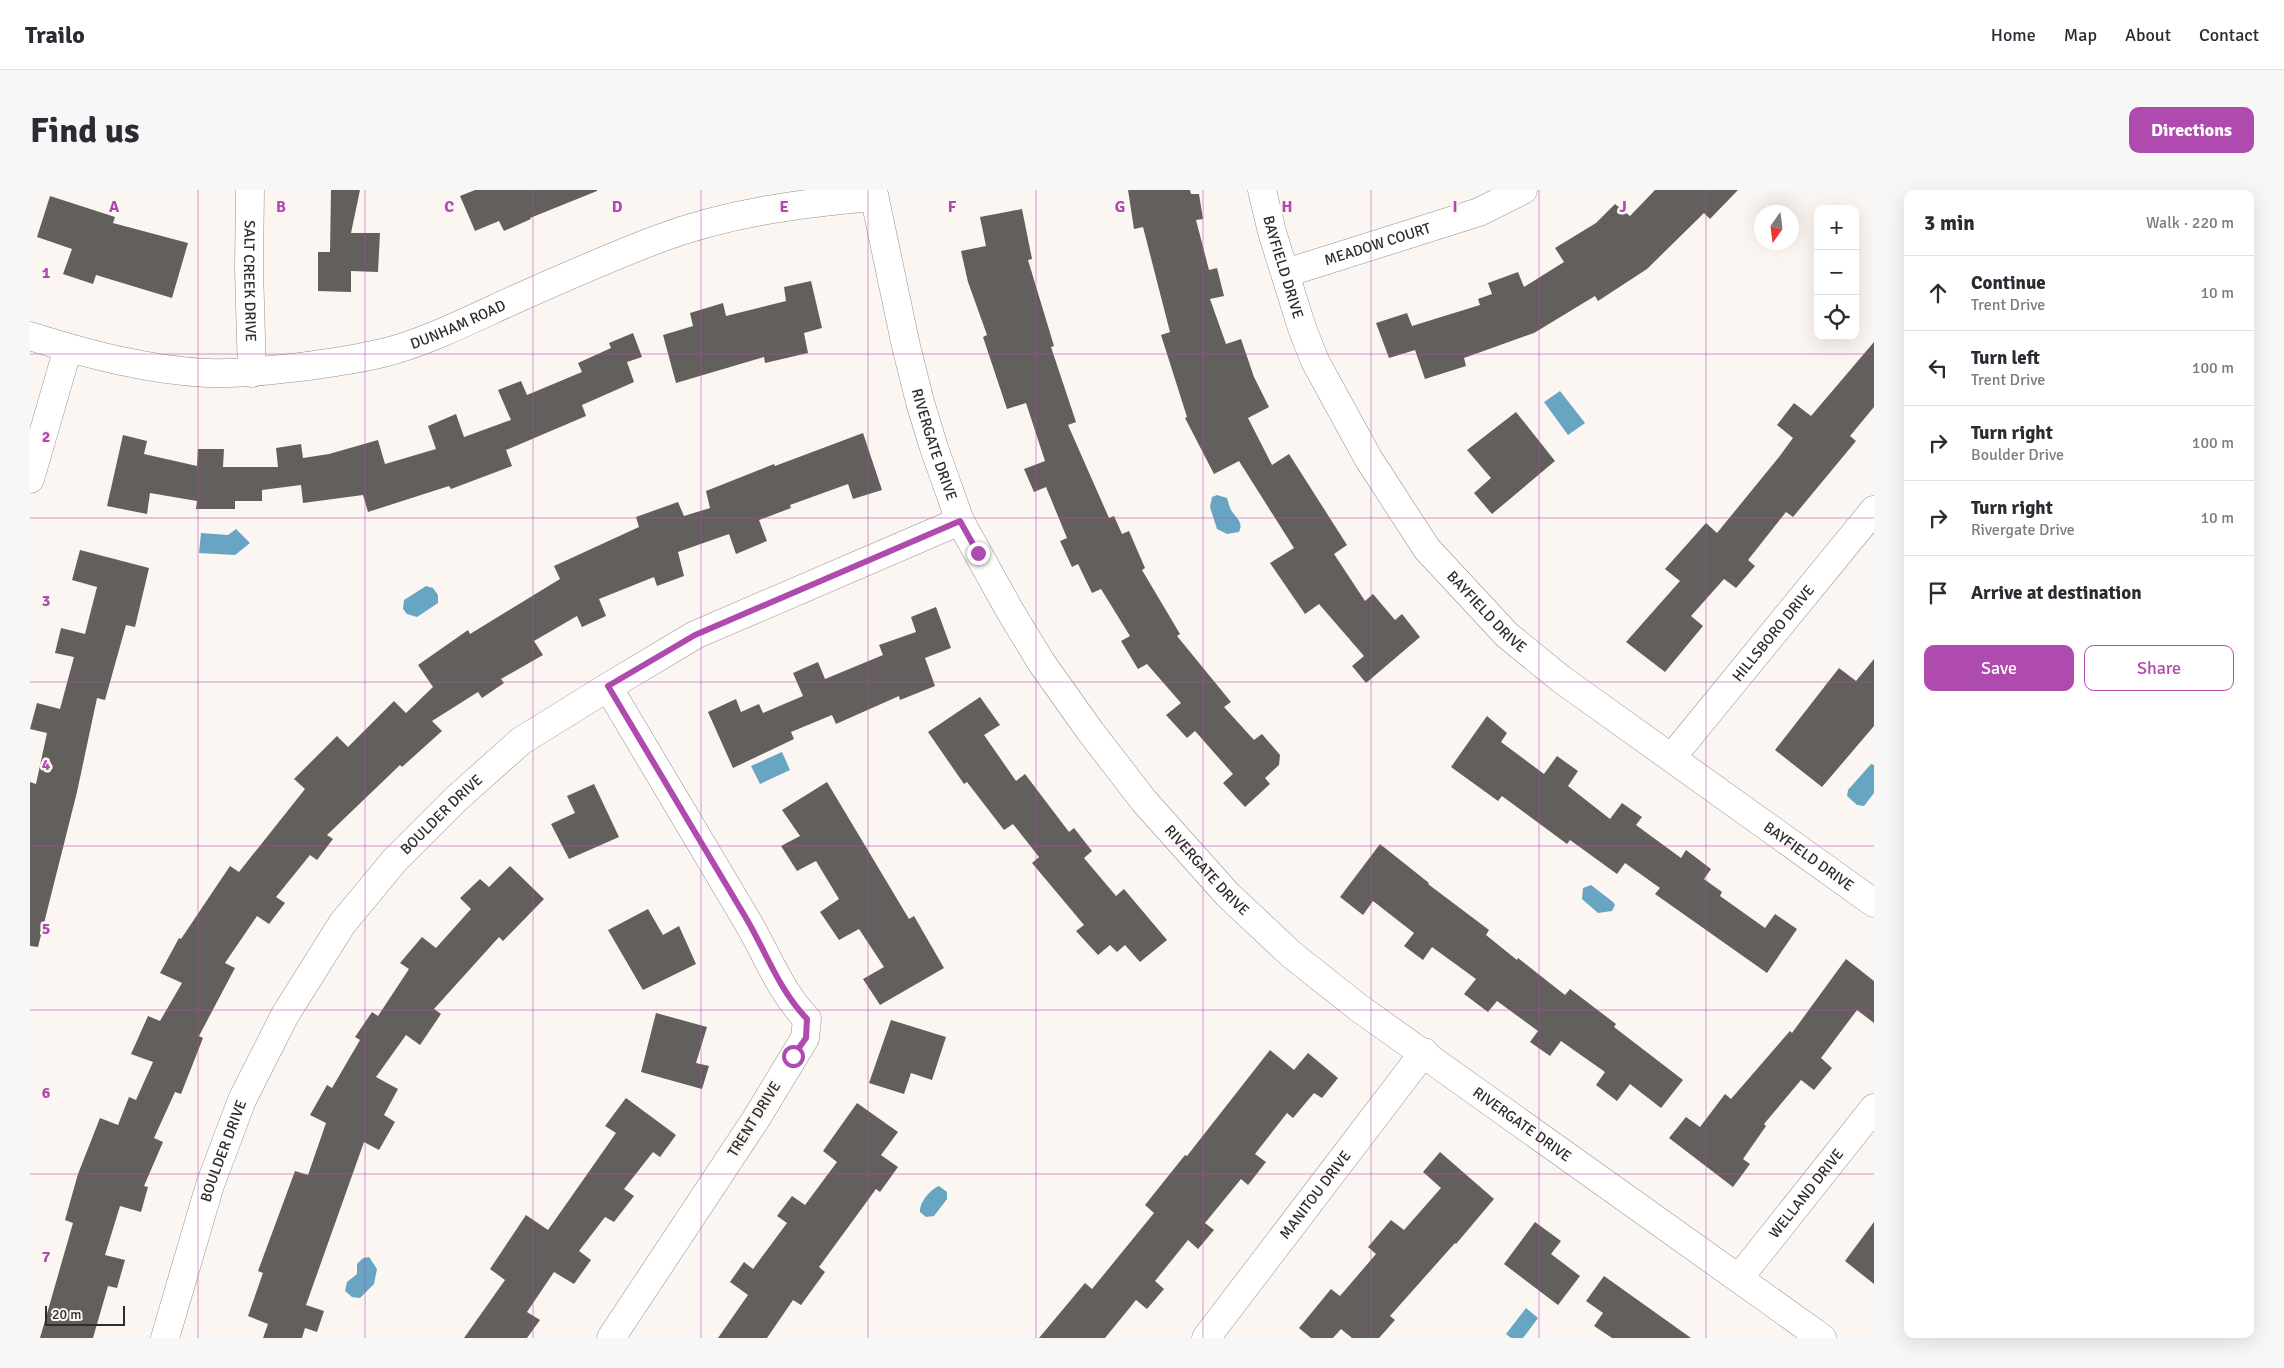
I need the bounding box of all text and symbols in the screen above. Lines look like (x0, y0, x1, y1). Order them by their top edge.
text: Trailo (25, 20, 85, 50)
text: Home (1991, 24, 2036, 46)
text: Map (2064, 24, 2097, 46)
text: About (2125, 24, 2171, 46)
text: Contact (2199, 24, 2259, 46)
button: Directions (2129, 107, 2254, 153)
text: Find us (30, 109, 140, 152)
text: A (109, 197, 120, 217)
text: B (276, 197, 286, 217)
text: C (444, 197, 454, 217)
text: D (612, 197, 623, 217)
text: E (779, 197, 789, 217)
text: F (948, 197, 957, 217)
text: G (1115, 197, 1125, 217)
text: H (1282, 197, 1292, 217)
text: I (1452, 197, 1458, 217)
text: J (1619, 197, 1627, 217)
north arrow (1754, 205, 1799, 250)
map controls (1814, 205, 1859, 340)
button: + (1814, 205, 1859, 250)
text: 3 min (1924, 210, 1975, 236)
text: Walk · 220 m (2146, 213, 2234, 233)
street label: BAYFIELD DRIVE (1259, 214, 1307, 321)
street label: MEADOW COURT (1322, 219, 1434, 269)
street label: SALT CREEK DRIVE (240, 220, 260, 342)
button: − (1814, 250, 1859, 295)
text: 1 (42, 263, 51, 283)
text: Continue (1971, 271, 2046, 295)
icon: ahead (1924, 279, 1952, 307)
text: 10 m (2200, 283, 2234, 303)
button: locate (1814, 295, 1859, 340)
text: Trent Drive (1971, 295, 2045, 315)
street label: DUNHAM ROAD (408, 296, 508, 353)
text: Turn left (1971, 346, 2040, 370)
icon: left (1924, 354, 1952, 382)
text: 100 m (2192, 358, 2234, 378)
text: Trent Drive (1971, 370, 2045, 390)
street label: RIVERGATE DRIVE (908, 387, 961, 503)
text: Turn right (1971, 421, 2053, 445)
text: 2 (42, 427, 50, 447)
icon: right (1924, 429, 1952, 457)
text: 100 m (2192, 433, 2234, 453)
text: Boulder Drive (1971, 445, 2064, 465)
text: Turn right (1971, 496, 2053, 520)
icon: right (1924, 504, 1952, 532)
text: 10 m (2200, 508, 2234, 528)
text: Rivergate Drive (1971, 520, 2075, 540)
route end (967, 542, 990, 565)
street label: BAYFIELD DRIVE (1443, 567, 1530, 656)
icon: arrive (1924, 579, 1952, 607)
street label: HILLSBORO DRIVE (1729, 581, 1818, 685)
text: Arrive at destination (1971, 581, 2142, 605)
text: 3 (42, 591, 50, 611)
button: Save (1924, 645, 2074, 691)
button: Share (2084, 645, 2234, 691)
text: 4 (42, 755, 51, 775)
street label: BOULDER DRIVE (397, 771, 486, 858)
street label: BAYFIELD DRIVE (1760, 818, 1857, 895)
street label: RIVERGATE DRIVE (1161, 821, 1253, 919)
text: 5 (42, 919, 50, 939)
route start (782, 1045, 805, 1068)
street label: TRENT DRIVE (724, 1078, 784, 1160)
text: 6 (42, 1083, 51, 1103)
street label: RIVERGATE DRIVE (1469, 1083, 1575, 1165)
street label: BOULDER DRIVE (197, 1097, 250, 1204)
street label: WELLAND DRIVE (1765, 1145, 1847, 1242)
street label: MANITOU DRIVE (1276, 1147, 1355, 1243)
text: 7 (42, 1247, 51, 1267)
scale bar (45, 1303, 125, 1326)
text: 20 m (52, 1306, 81, 1323)

